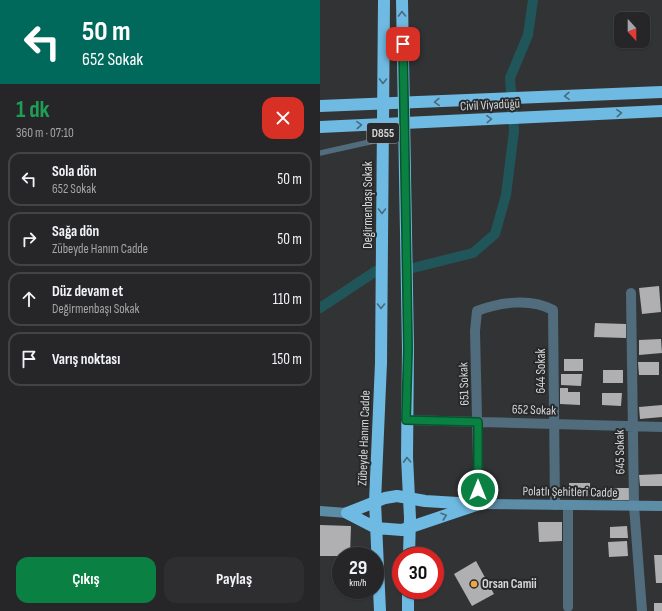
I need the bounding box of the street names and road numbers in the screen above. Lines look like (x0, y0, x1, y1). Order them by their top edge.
street label: Civil Viyadüğü (460, 95, 520, 115)
road number: D855 (367, 123, 399, 143)
street label: Değirmenbaşı Sokak (360, 161, 376, 249)
street label: 644 Sokak (533, 349, 549, 393)
street label: 651 Sokak (455, 362, 473, 406)
street label: Zübeyde Hanım Cadde (354, 390, 374, 486)
street label: 652 Sokak (512, 401, 556, 419)
street label: 645 Sokak (612, 430, 628, 474)
street label: Polatlı Şehitleri Cadde (522, 483, 618, 501)

